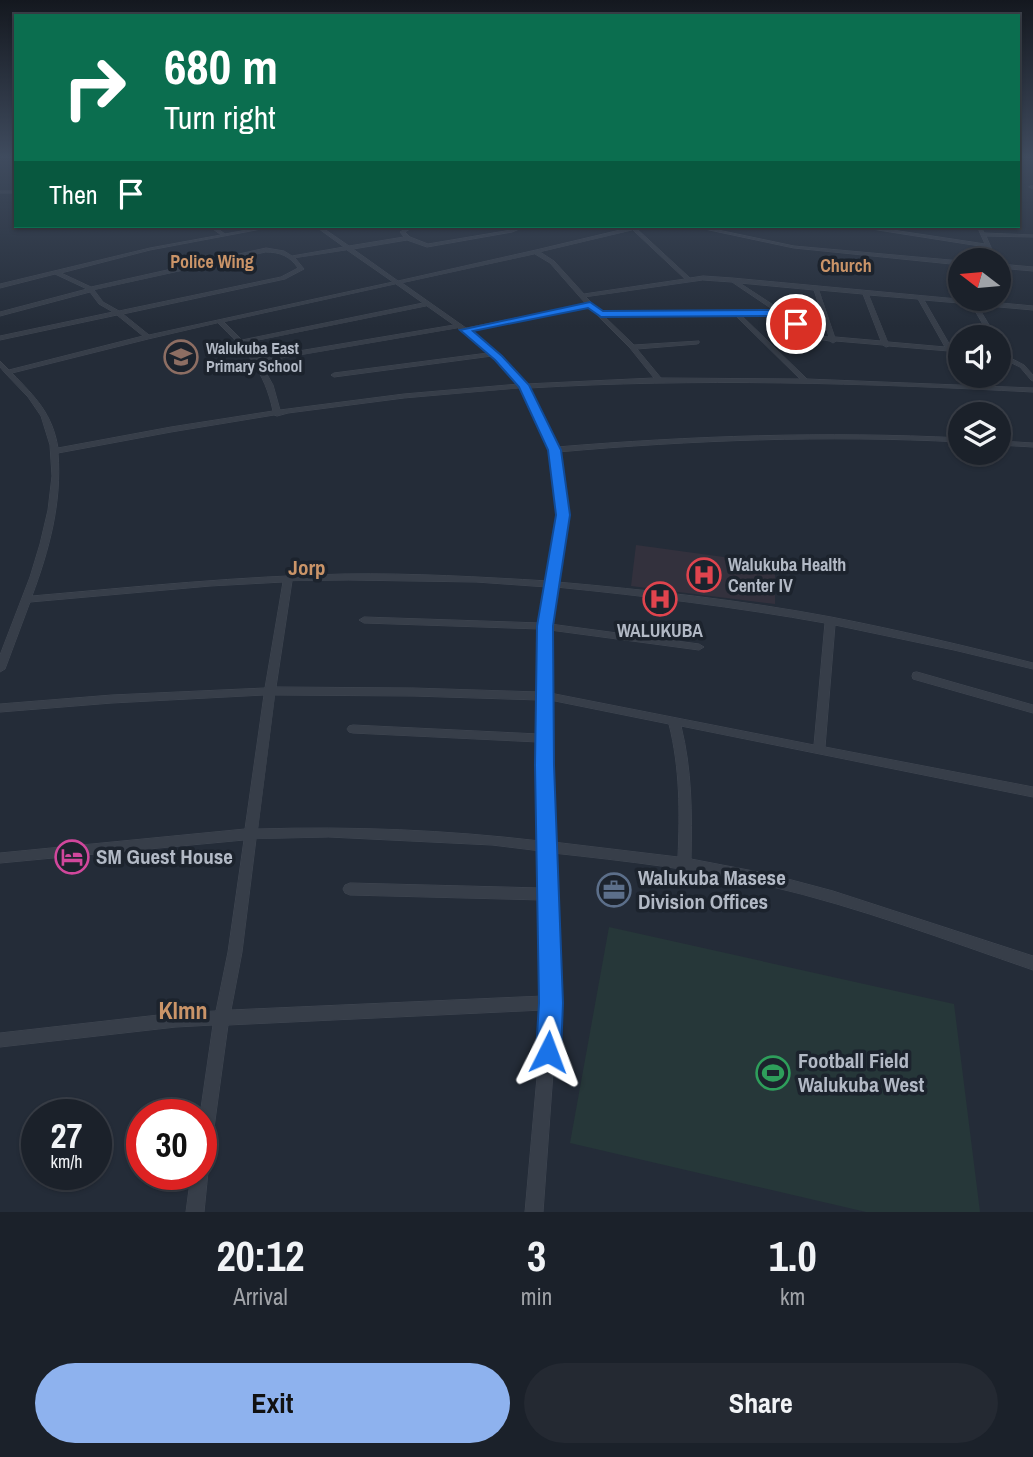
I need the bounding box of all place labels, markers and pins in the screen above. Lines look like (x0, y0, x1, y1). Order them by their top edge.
pin (766, 294, 826, 354)
place label: Walukuba East Primary School (206, 337, 302, 377)
school or university icon: Walukuba East Primary School (162, 338, 200, 376)
place label: Walukuba Health Center IV (728, 552, 846, 598)
hospital icon: Walukuba Health Center IV (685, 556, 723, 594)
hospital icon: WALUKUBA (641, 580, 679, 618)
place label: WALUKUBA (617, 618, 703, 643)
hotel icon: SM Guest House (53, 838, 91, 876)
place label: SM Guest House (96, 842, 233, 871)
place label: Walukuba Masese Division Offices (638, 863, 786, 916)
office icon: Walukuba Masese Division Offices (595, 871, 633, 909)
place label: Football Field Walukuba West (798, 1046, 925, 1099)
sports icon: Football Field Walukuba West (754, 1054, 792, 1092)

